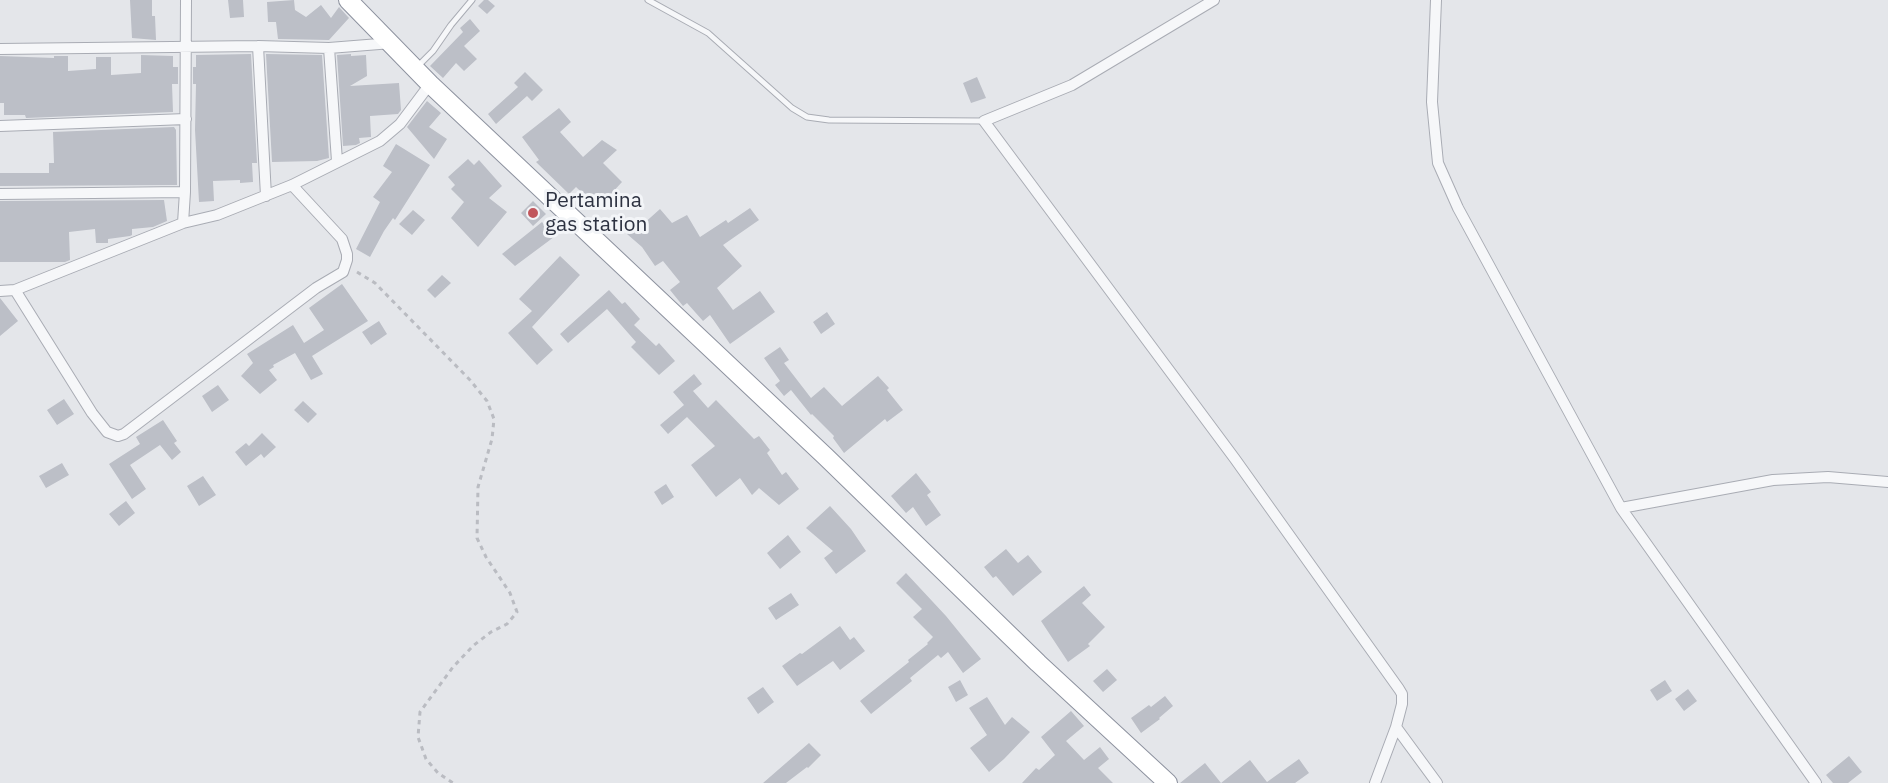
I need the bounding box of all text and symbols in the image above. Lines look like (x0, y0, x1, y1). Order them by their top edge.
place label: Pertamina gas station (545, 188, 647, 238)
marker: Pertamina gas station (526, 206, 540, 220)

